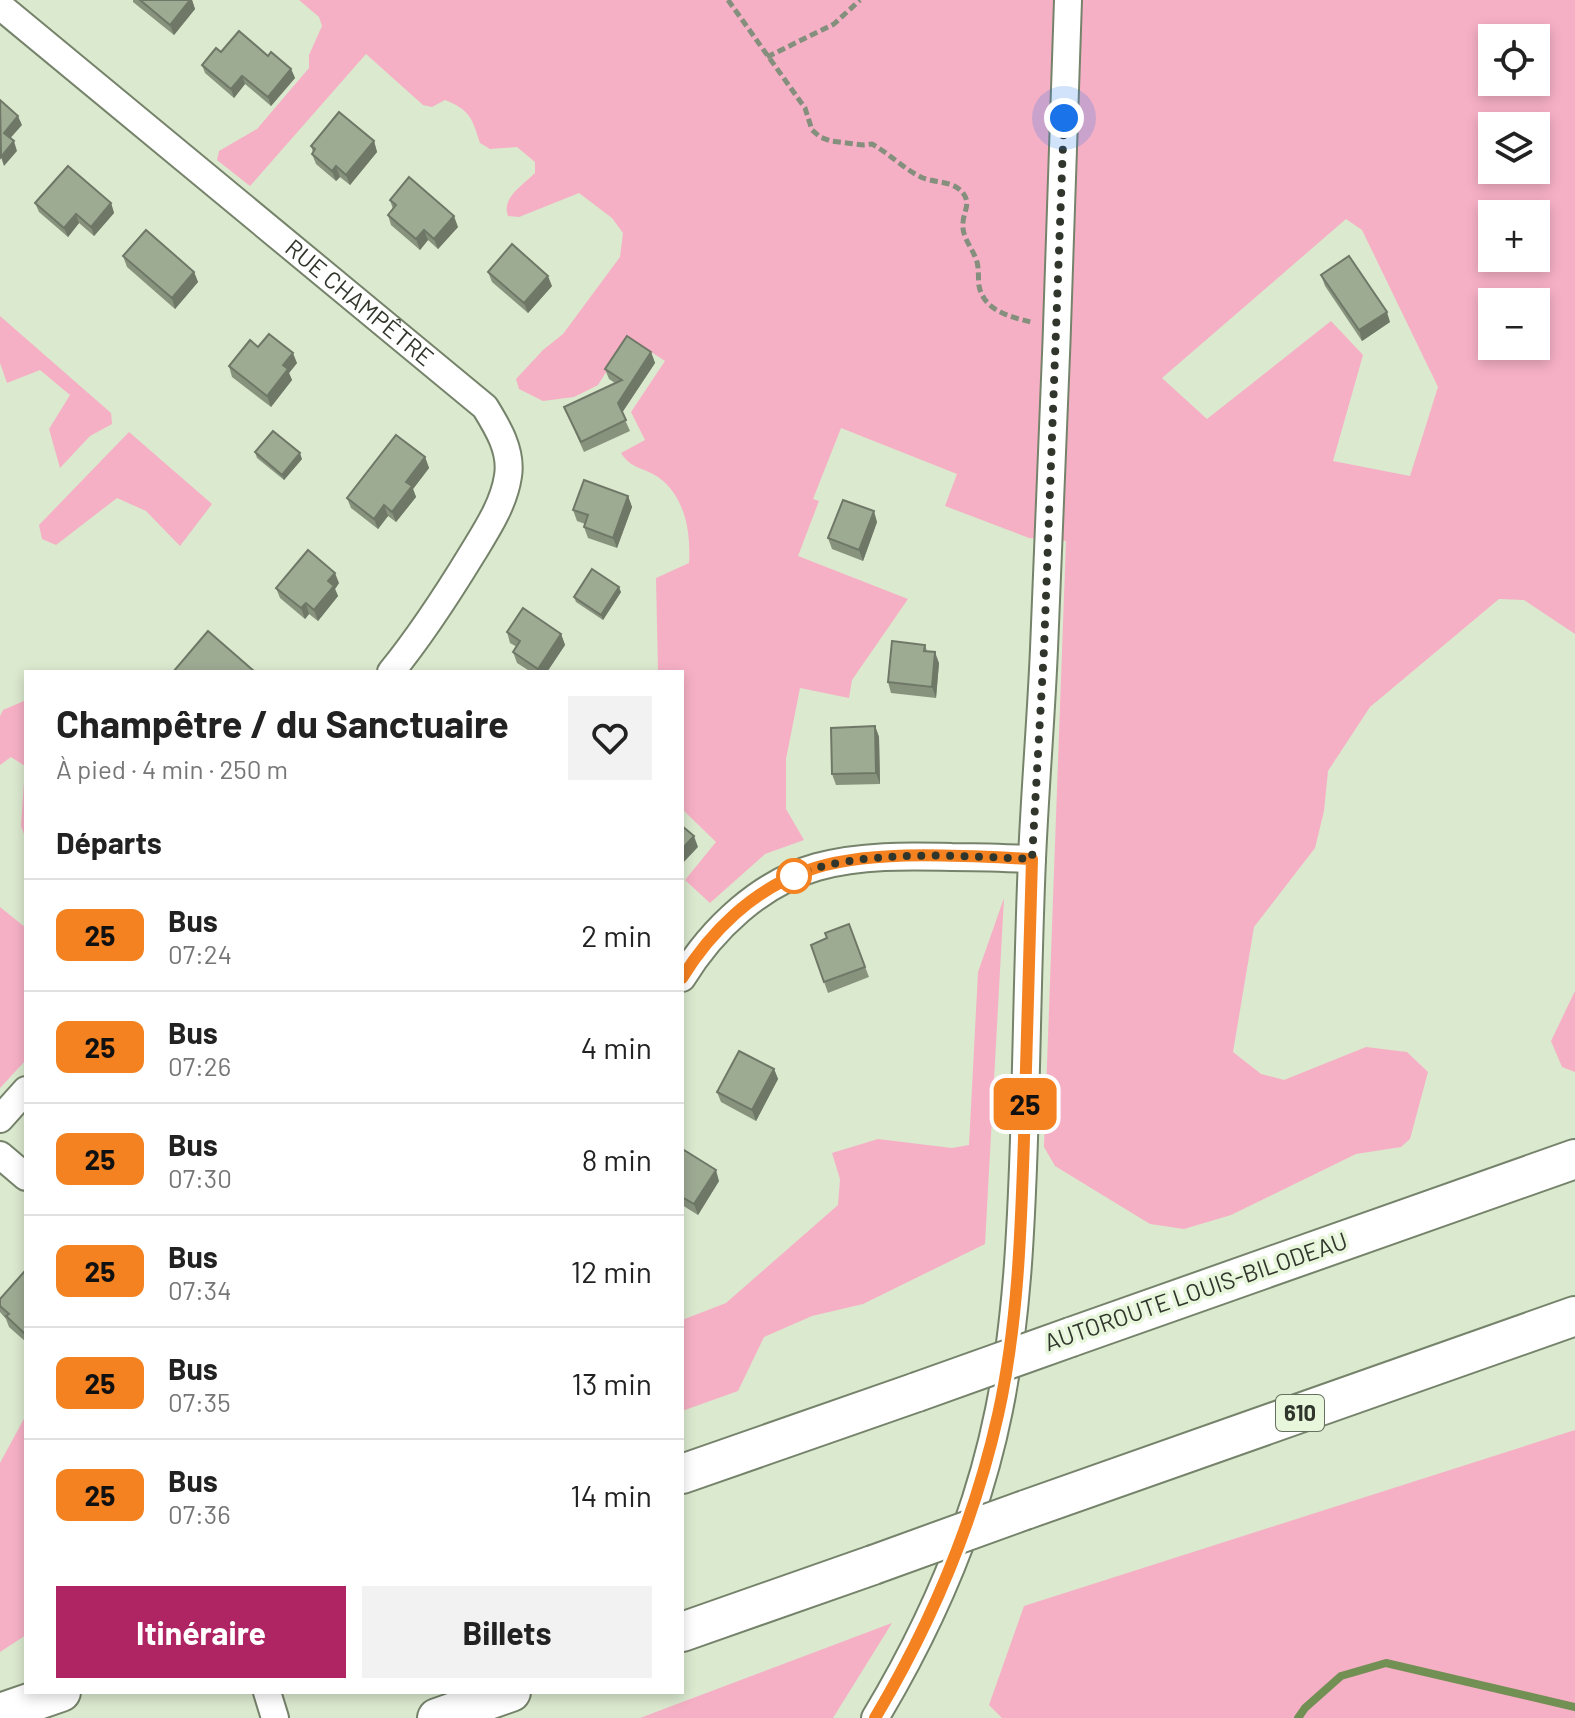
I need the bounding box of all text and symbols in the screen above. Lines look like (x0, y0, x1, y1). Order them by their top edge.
map controls (1478, 24, 1550, 360)
button: locate (1478, 24, 1550, 96)
your location (1044, 98, 1084, 138)
button: layers (1478, 112, 1550, 184)
button: + (1478, 200, 1550, 272)
street label: RUE CHAMPÊTRE (280, 232, 440, 371)
button: − (1478, 288, 1550, 360)
button: heart (568, 696, 652, 780)
text: Champêtre / du Sanctuaire (56, 700, 509, 746)
text: À pied · 4 min · 250 m (56, 753, 288, 784)
text: Départs (56, 824, 162, 860)
unlabelled marker (777, 859, 811, 893)
text: Bus (168, 902, 218, 938)
text: 2 min (581, 917, 652, 953)
text: 25 (85, 918, 115, 952)
text: 07:24 (168, 938, 232, 969)
text: Bus (168, 1014, 218, 1050)
text: 4 min (581, 1029, 652, 1065)
text: 25 (85, 1030, 115, 1064)
text: 07:26 (168, 1050, 231, 1081)
line badge: 25 (989, 1078, 1061, 1130)
text: 25 (1010, 1087, 1040, 1121)
text: Bus (168, 1126, 218, 1162)
text: 8 min (582, 1141, 652, 1177)
text: 25 (85, 1142, 115, 1176)
text: 07:30 (168, 1162, 232, 1193)
street label: AUTOROUTE LOUIS-BILODEAU (1040, 1225, 1351, 1356)
text: Bus (168, 1238, 218, 1274)
text: 12 min (571, 1253, 652, 1289)
text: 25 (85, 1254, 115, 1288)
text: 07:34 (168, 1274, 232, 1305)
text: Bus (168, 1350, 218, 1386)
text: 13 min (571, 1365, 652, 1401)
text: 25 (85, 1366, 115, 1400)
text: 07:35 (168, 1386, 231, 1417)
road number: 610 (1276, 1395, 1324, 1431)
text: Bus (168, 1462, 218, 1498)
text: 14 min (570, 1477, 652, 1513)
text: 25 (85, 1478, 115, 1512)
text: 07:36 (168, 1498, 231, 1529)
button: Itinéraire (56, 1586, 346, 1678)
button: Billets (362, 1586, 652, 1678)

